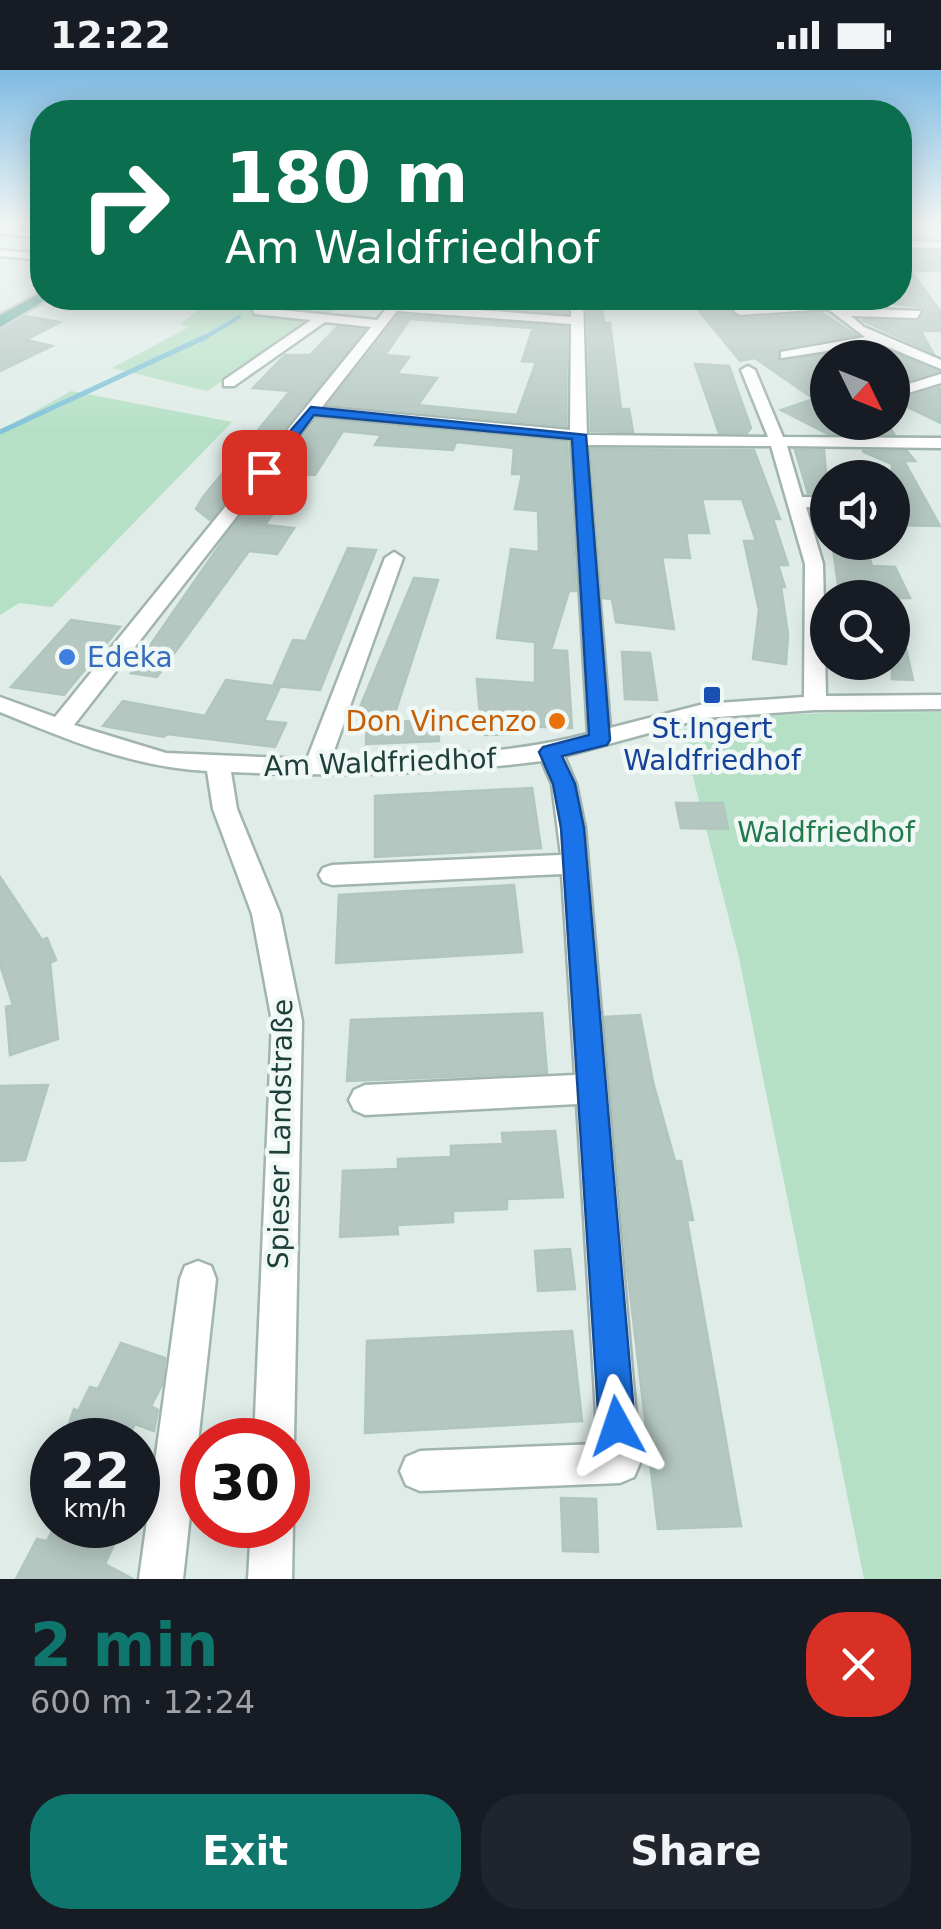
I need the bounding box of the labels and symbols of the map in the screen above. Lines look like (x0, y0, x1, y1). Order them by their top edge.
north arrow (810, 340, 910, 440)
pin (222, 430, 307, 515)
place label: Edeka (87, 641, 173, 674)
marker: Edeka (56, 646, 78, 668)
marker: St.Ingert Waldfriedhof (701, 684, 723, 706)
place label: Don Vincenzo (345, 705, 537, 738)
marker: Don Vincenzo (546, 710, 568, 732)
place label: St.Ingert Waldfriedhof (623, 712, 802, 777)
street label: Am Waldfriedhof (263, 742, 498, 783)
park label: Waldfriedhof (737, 816, 916, 849)
street label: Spieser Landstraße (262, 999, 299, 1269)
position arrow (565, 1374, 669, 1478)
speed limit sign: 30 (180, 1418, 310, 1548)

